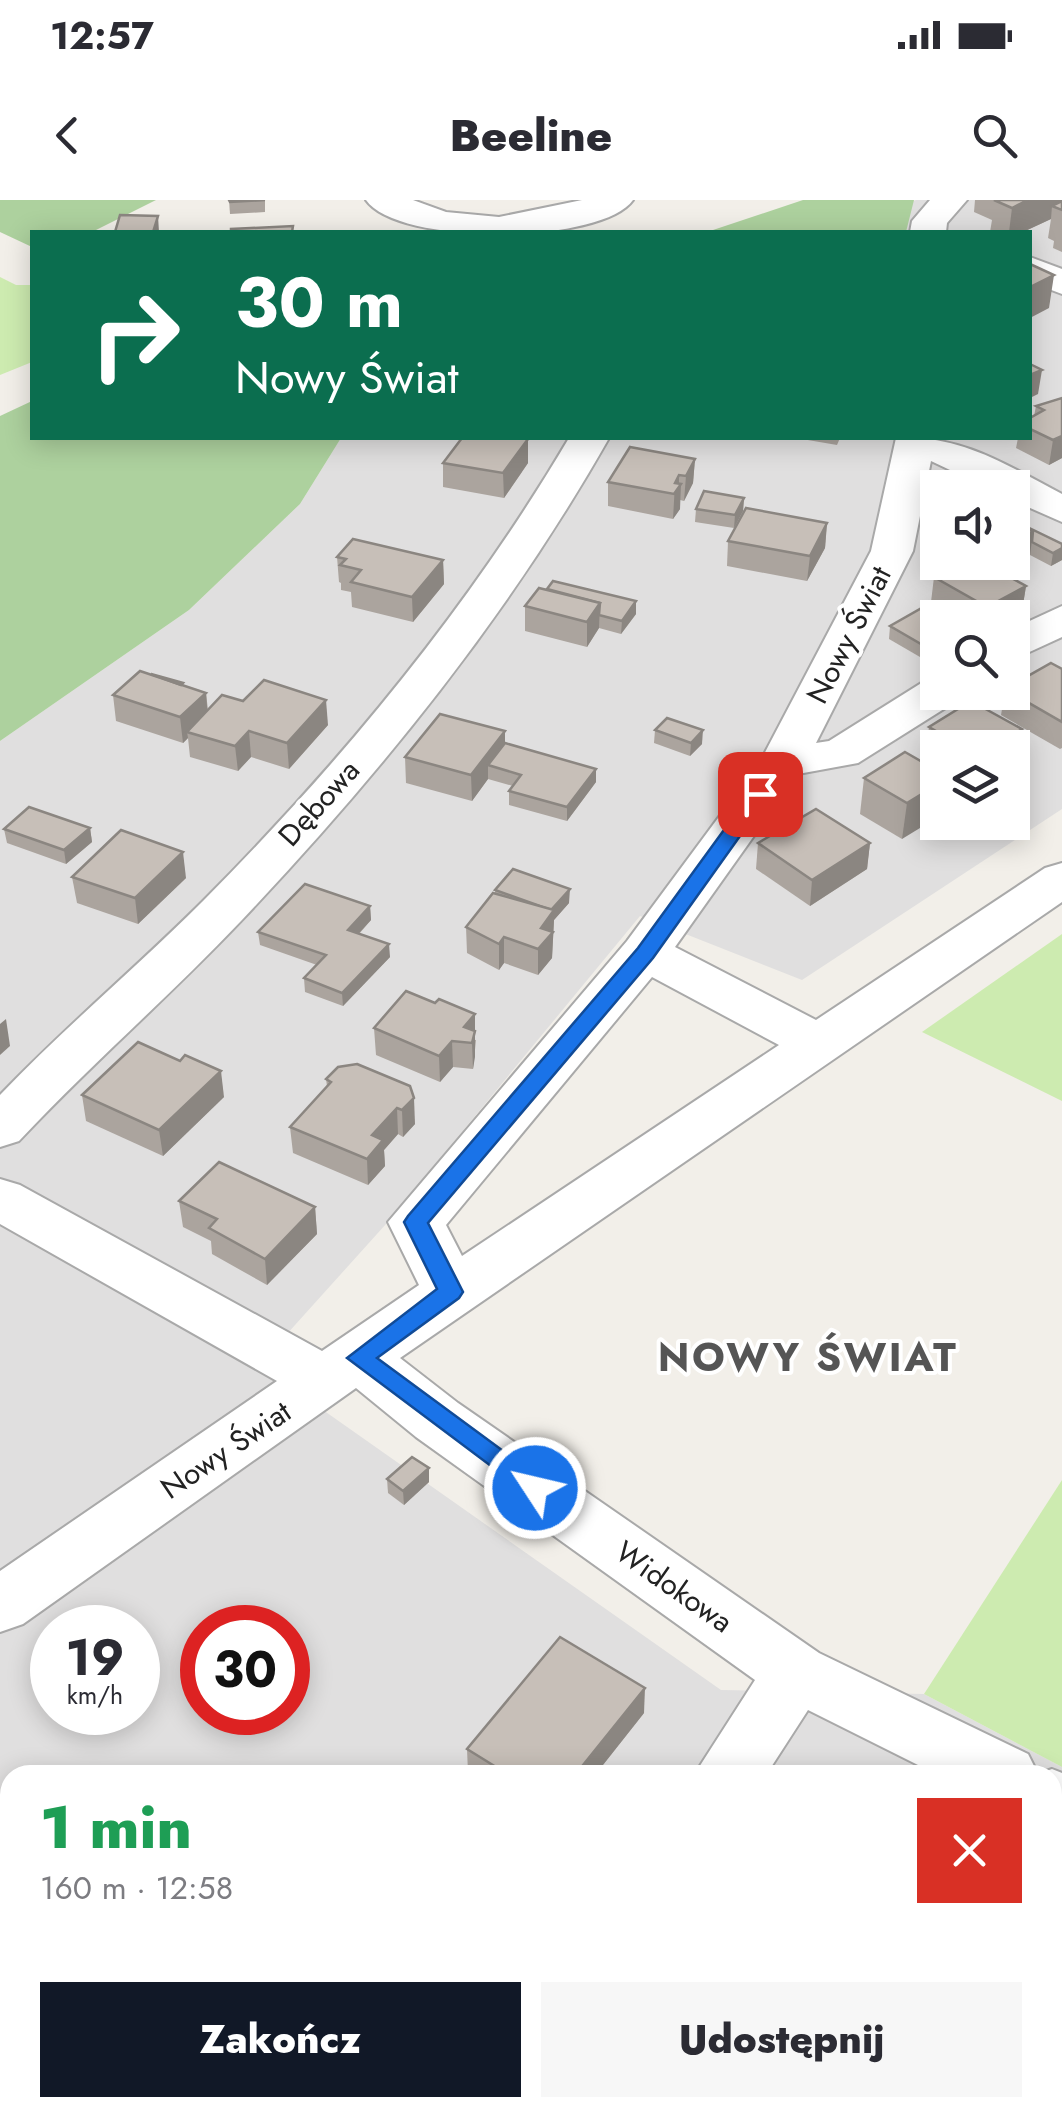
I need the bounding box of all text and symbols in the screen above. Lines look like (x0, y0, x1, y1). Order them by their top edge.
text: 12:57 (50, 8, 154, 63)
text: Beeline (450, 103, 612, 168)
icon: back (40, 108, 95, 163)
icon: search (967, 108, 1022, 163)
text: 30 m (235, 252, 403, 353)
icon: right (70, 270, 200, 400)
text: Nowy Świat (235, 345, 458, 410)
map controls (920, 470, 1030, 840)
button: sound (920, 470, 1030, 580)
street label: Nowy Świat (796, 558, 902, 711)
button: search (920, 600, 1030, 710)
button: layers (920, 730, 1030, 840)
street label: Dębowa (268, 750, 369, 856)
pin (718, 752, 803, 837)
icon: arrive (733, 767, 788, 822)
district label: NOWY ŚWIAT (658, 1328, 958, 1386)
street label: Nowy Świat (152, 1390, 300, 1509)
position arrow (483, 1436, 587, 1540)
street label: Widokowa (607, 1530, 742, 1643)
speed limit sign: 30 (180, 1605, 310, 1735)
text: 19 (66, 1621, 124, 1694)
text: km/h (67, 1677, 123, 1713)
text: 1 min (40, 1784, 192, 1871)
button: close (917, 1798, 1022, 1903)
text: 160 m · 12:58 (40, 1865, 233, 1911)
button: Zakończ (40, 1982, 521, 2097)
button: Udostępnij (541, 1982, 1022, 2097)

